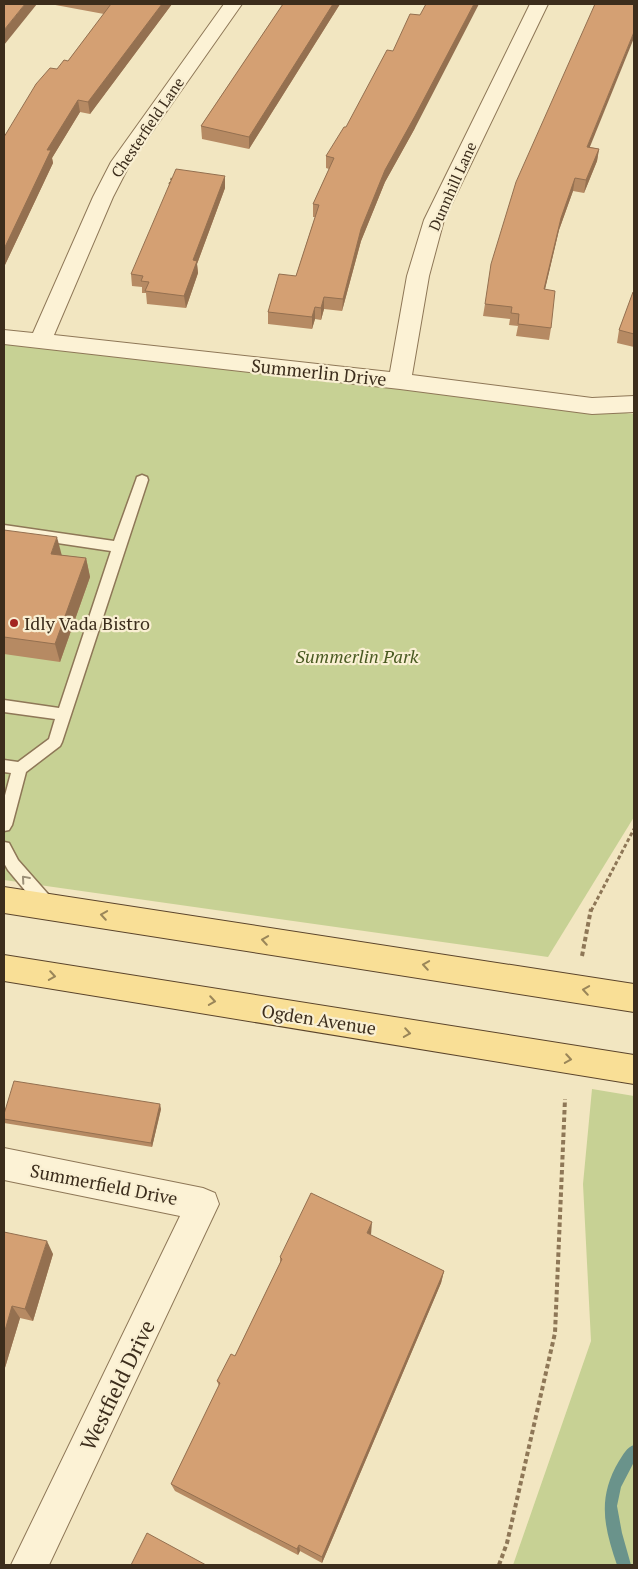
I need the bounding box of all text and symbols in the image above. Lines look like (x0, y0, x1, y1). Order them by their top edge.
street label: Chesterfield Lane (106, 73, 188, 181)
street label: Dunnhill Lane (423, 138, 481, 234)
street label: Summerlin Drive (250, 353, 388, 391)
place label: Idly Vada Bistro (24, 611, 150, 635)
marker: Idly Vada Bistro (8, 617, 20, 629)
park label: Summerlin Park (296, 644, 419, 668)
one-way arrow (22, 875, 31, 884)
one-way arrow (100, 911, 109, 921)
one-way arrow (261, 936, 269, 946)
one-way arrow (421, 960, 429, 971)
one-way arrow (48, 970, 56, 980)
one-way arrow (582, 986, 591, 996)
one-way arrow (208, 996, 217, 1006)
street label: Ogden Avenue (260, 998, 378, 1040)
one-way arrow (403, 1028, 412, 1038)
one-way arrow (564, 1053, 572, 1064)
street label: Summerfield Drive (28, 1158, 180, 1210)
street label: Westfield Drive (73, 1315, 161, 1455)

